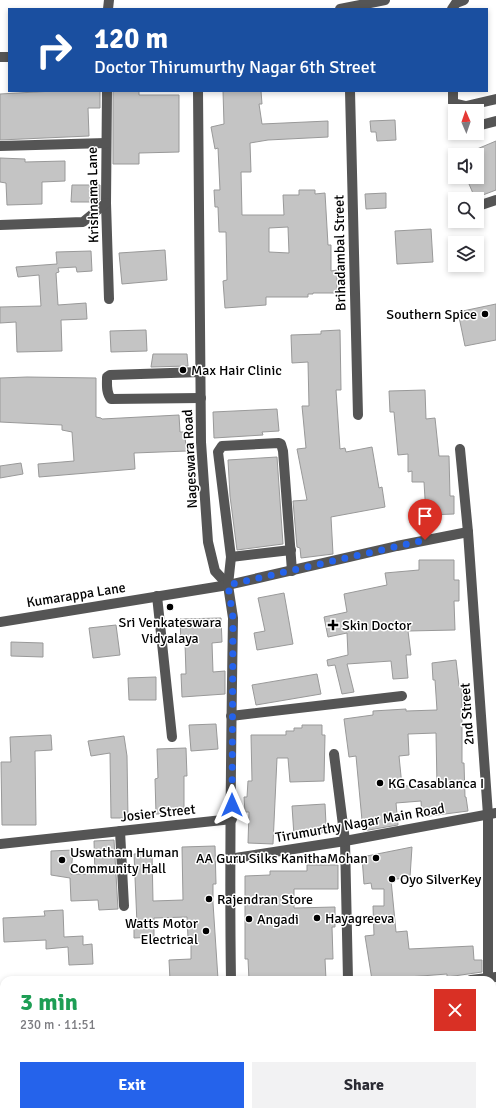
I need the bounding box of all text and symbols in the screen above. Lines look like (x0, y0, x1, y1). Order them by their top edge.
text: 120 m (94, 22, 168, 56)
icon: right (28, 24, 80, 76)
text: Doctor Thirumurthy Nagar 6th Street (94, 56, 376, 78)
north arrow (448, 104, 484, 140)
map controls (448, 104, 484, 272)
street label: Krishnama Lane (84, 147, 102, 243)
button: sound (448, 148, 484, 184)
button: search (448, 192, 484, 228)
street label: Brihadambal Street (330, 195, 350, 311)
button: layers (448, 236, 484, 272)
place label: Southern Spice (386, 306, 477, 323)
marker: Southern Spice (480, 309, 490, 319)
place label: Max Hair Clinic (191, 362, 282, 379)
marker: Max Hair Clinic (178, 365, 188, 375)
street label: Nageswara Road (179, 409, 201, 509)
pin (408, 499, 442, 540)
icon: arrive (414, 505, 436, 527)
street label: Kumarappa Lane (25, 579, 127, 611)
marker: Sri Venkateswara Vidyalaya (165, 602, 175, 612)
place label: Sri Venkateswara Vidyalaya (118, 614, 222, 647)
place label: Skin Doctor (342, 617, 412, 634)
marker: Skin Doctor (327, 619, 339, 631)
street label: 2nd Street (456, 682, 478, 746)
place label: KG Casablanca I (388, 775, 484, 792)
marker: KG Casablanca I (375, 778, 385, 788)
position arrow (211, 784, 253, 826)
street label: Tirumurthy Nagar Main Road (274, 800, 446, 846)
street label: Josier Street (120, 801, 196, 825)
place label: Uswatham Human Community Hall (70, 844, 179, 877)
place label: AA Guru Silks KanithaMohan (196, 850, 368, 867)
marker: AA Guru Silks KanithaMohan (371, 853, 381, 863)
marker: Uswatham Human Community Hall (57, 855, 67, 865)
place label: Oyo SilverKey (400, 871, 482, 888)
marker: Oyo SilverKey (387, 874, 397, 884)
place label: Rajendran Store (217, 891, 313, 908)
marker: Rajendran Store (204, 894, 214, 904)
place label: Hayagreeva (325, 910, 394, 927)
place label: Angadi (257, 911, 299, 928)
marker: Hayagreeva (312, 913, 322, 923)
marker: Angadi (244, 914, 254, 924)
place label: Watts Motor Electrical (125, 915, 199, 948)
marker: Watts Motor Electrical (201, 926, 211, 936)
text: 3 min (20, 987, 78, 1017)
button: close (434, 989, 476, 1031)
text: 230 m · 11:51 (20, 1017, 96, 1033)
button: Exit (20, 1062, 244, 1108)
button: Share (252, 1062, 476, 1108)

